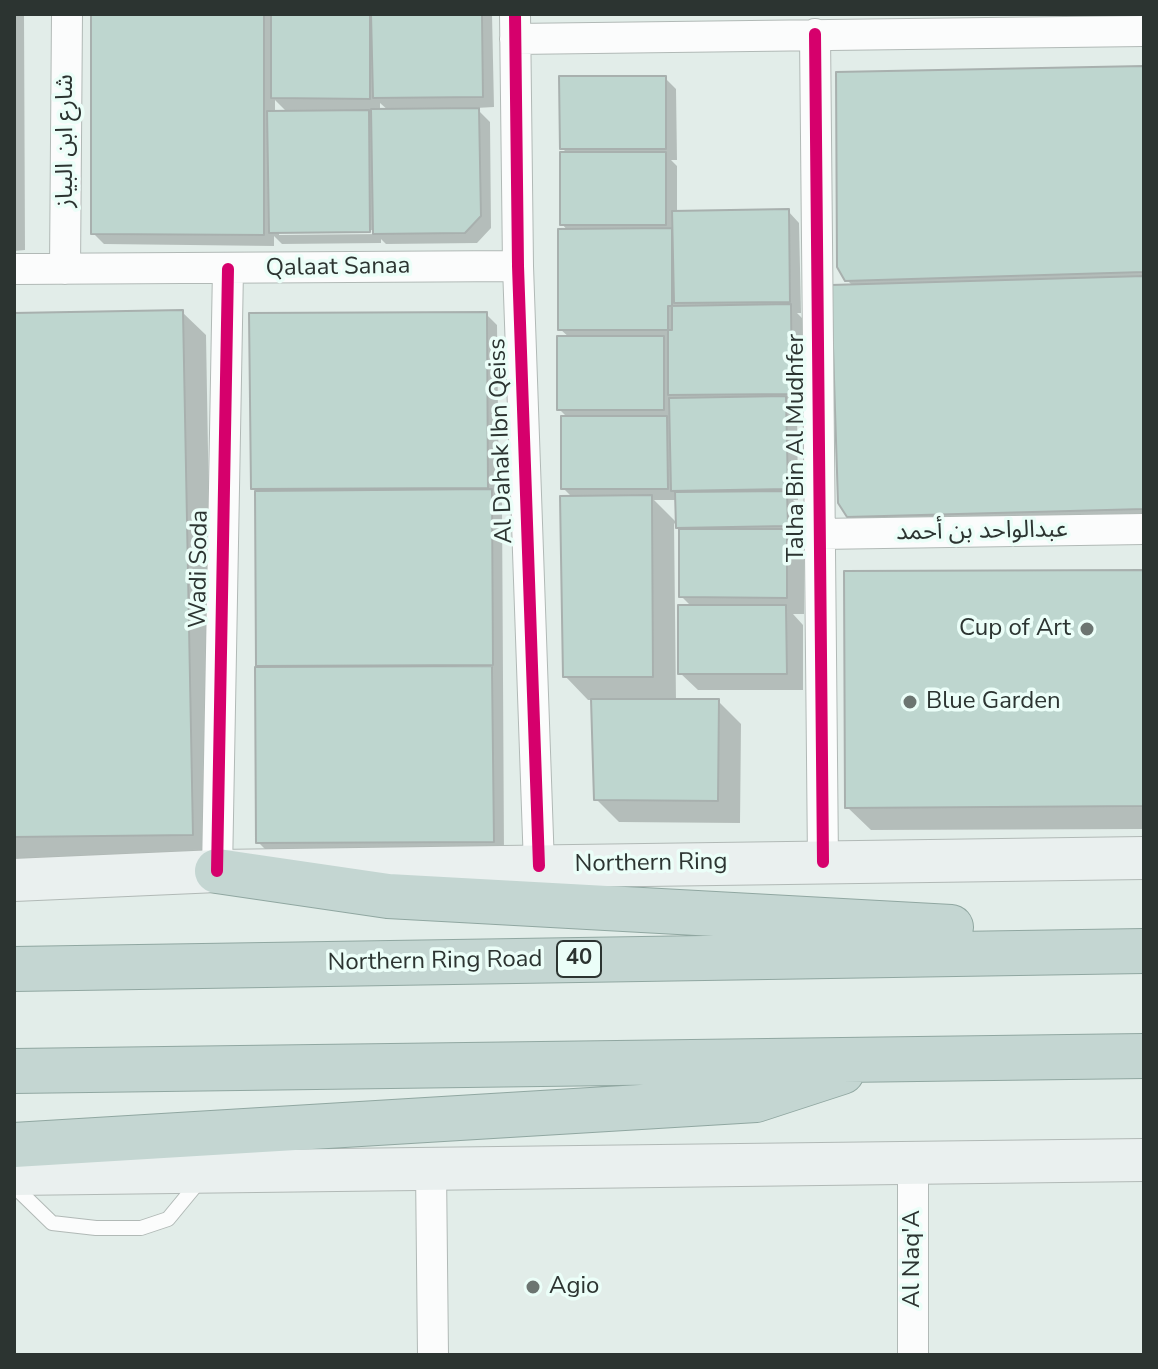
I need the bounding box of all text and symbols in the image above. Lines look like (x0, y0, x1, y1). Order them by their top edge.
street label: شارع ابن البياز (52, 74, 80, 208)
street label: Qalaat Sanaa (265, 252, 411, 284)
street label: Talha Bin Al Mudhfer (783, 334, 811, 562)
street label: Al Dahak Ibn Qeiss (484, 338, 520, 544)
street label: Wadi Soda (185, 510, 215, 628)
street label: عبدالواحد بن أحمد (896, 516, 1068, 548)
place label: Cup of Art (959, 615, 1071, 643)
marker: Cup of Art (1078, 620, 1096, 638)
place label: Blue Garden (926, 688, 1061, 716)
marker: Blue Garden (901, 693, 919, 711)
street label: Northern Ring (574, 848, 728, 880)
road number: 40 (557, 941, 601, 977)
street label: Northern Ring Road (327, 946, 543, 978)
street label: Al Naq'A (899, 1210, 927, 1308)
place label: Agio (549, 1273, 599, 1301)
marker: Agio (524, 1278, 542, 1296)

